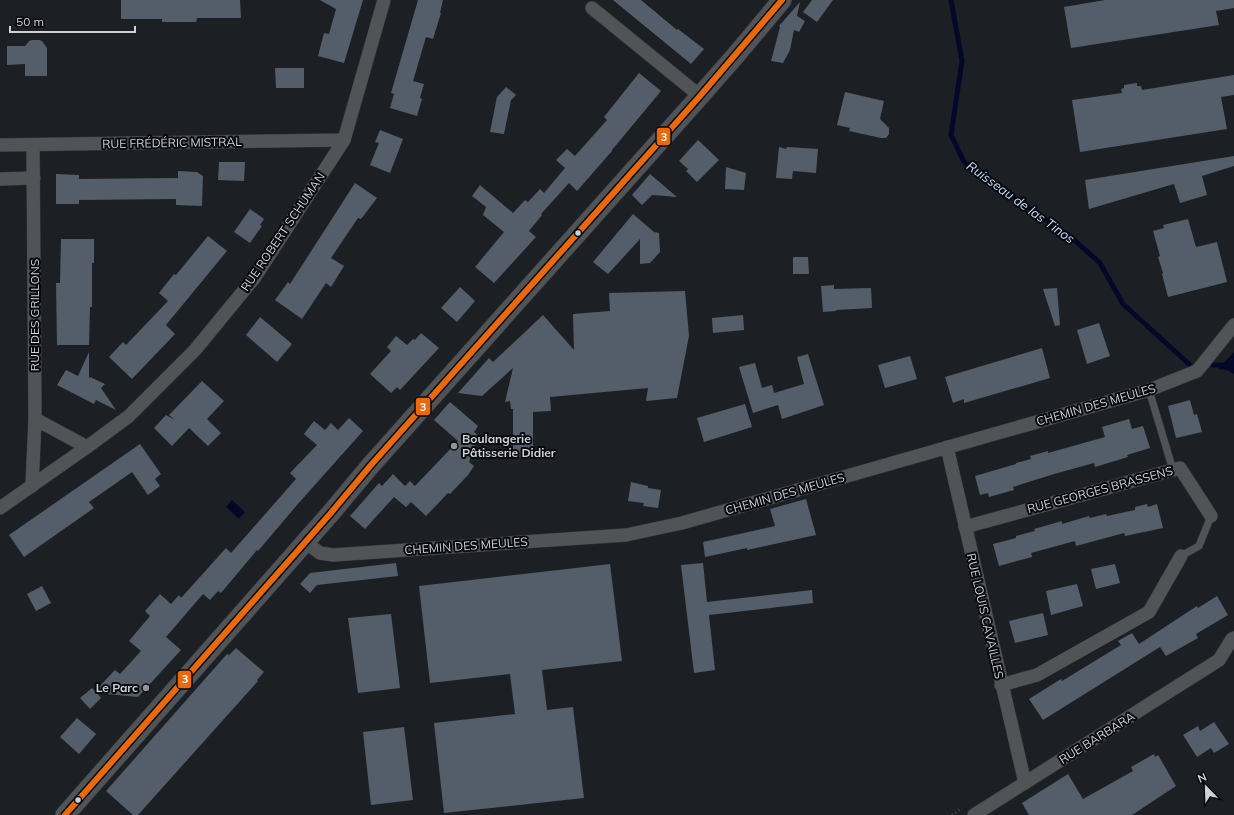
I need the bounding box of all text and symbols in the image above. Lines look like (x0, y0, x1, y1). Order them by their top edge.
scale bar (10, 8, 135, 34)
text: 50 m (16, 14, 44, 29)
line badge: 3 (656, 127, 671, 146)
text: 3 (661, 130, 668, 144)
street label: RUE FRÉDÉRIC MISTRAL (102, 134, 242, 151)
water label: Ruisseau de las Tinos (964, 157, 1078, 247)
street label: RUE ROBERT SCHUMAN (237, 169, 328, 294)
unlabelled marker (573, 228, 583, 238)
street label: RUE DES GRILLONS (27, 259, 42, 371)
street label: CHEMIN DES MEULES (1034, 380, 1157, 429)
line badge: 3 (415, 397, 431, 416)
text: 3 (420, 400, 427, 414)
place label: Boulangerie Pâtisserie Didier (462, 431, 556, 460)
marker: Boulangerie Pâtisserie Didier (449, 441, 459, 451)
street label: RUE GEORGES BRASSENS (1025, 463, 1174, 516)
street label: CHEMIN DES MEULES (723, 469, 846, 518)
street label: CHEMIN DES MEULES (404, 534, 528, 557)
street label: RUE LOUIS CAVAILLES (964, 552, 1007, 680)
line badge: 3 (177, 670, 192, 689)
text: 3 (182, 672, 189, 686)
place label: Le Parc (96, 680, 138, 695)
marker: Le Parc (141, 683, 151, 693)
street label: RUE BARBARA (1056, 708, 1137, 767)
north arrow (1186, 767, 1226, 807)
text: N (1196, 770, 1209, 786)
unlabelled marker (73, 795, 83, 805)

